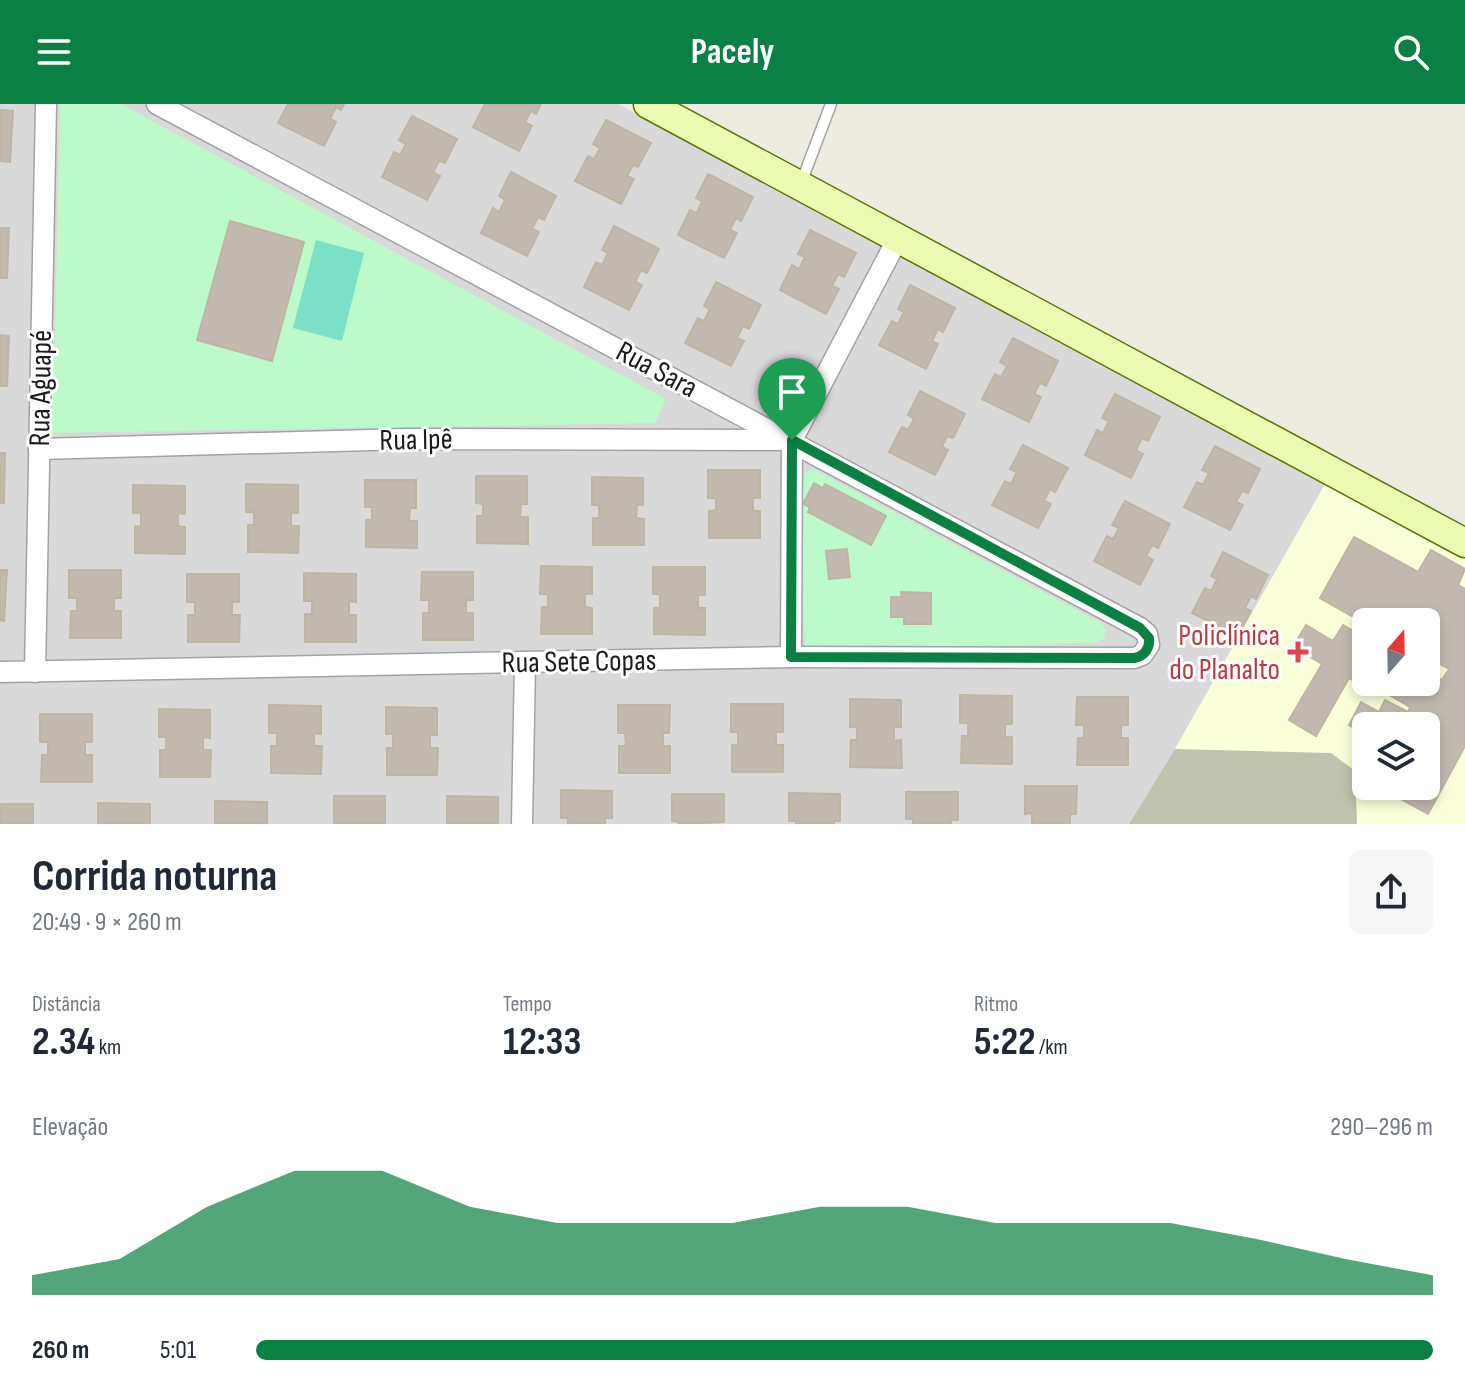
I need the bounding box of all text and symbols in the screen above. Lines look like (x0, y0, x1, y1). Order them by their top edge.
icon: menu (32, 30, 76, 74)
icon: search (1389, 30, 1433, 74)
text: Pacely (691, 31, 774, 74)
street label: Rua Aguapé (22, 329, 60, 447)
street label: Rua Sara (610, 334, 703, 406)
pin (758, 358, 826, 440)
icon: arrive (770, 370, 814, 414)
street label: Rua Ipê (379, 421, 453, 459)
north arrow (1352, 608, 1440, 696)
map controls (1352, 608, 1440, 800)
place label: Policlínica do Planalto (1169, 618, 1280, 688)
marker: Policlínica do Planalto (1287, 641, 1309, 663)
street label: Rua Sete Copas (501, 643, 657, 681)
button: layers (1352, 712, 1440, 800)
text: Corrida noturna (32, 850, 277, 903)
button: share (1349, 850, 1433, 934)
text: 20:49 · 9 × 260 m (32, 907, 182, 938)
text: Distância (32, 991, 101, 1018)
text: Tempo (503, 991, 552, 1018)
text: Ritmo (974, 991, 1018, 1018)
text: 2.34 (32, 1018, 95, 1066)
text: 12:33 (503, 1018, 581, 1066)
text: 5:22 (974, 1018, 1036, 1066)
text: km (95, 1034, 121, 1061)
text: /km (1036, 1034, 1068, 1061)
text: Elevação (32, 1112, 108, 1143)
text: 290–296 m (1330, 1112, 1433, 1143)
text: 260 m (32, 1335, 89, 1366)
text: 5:01 (160, 1335, 196, 1366)

